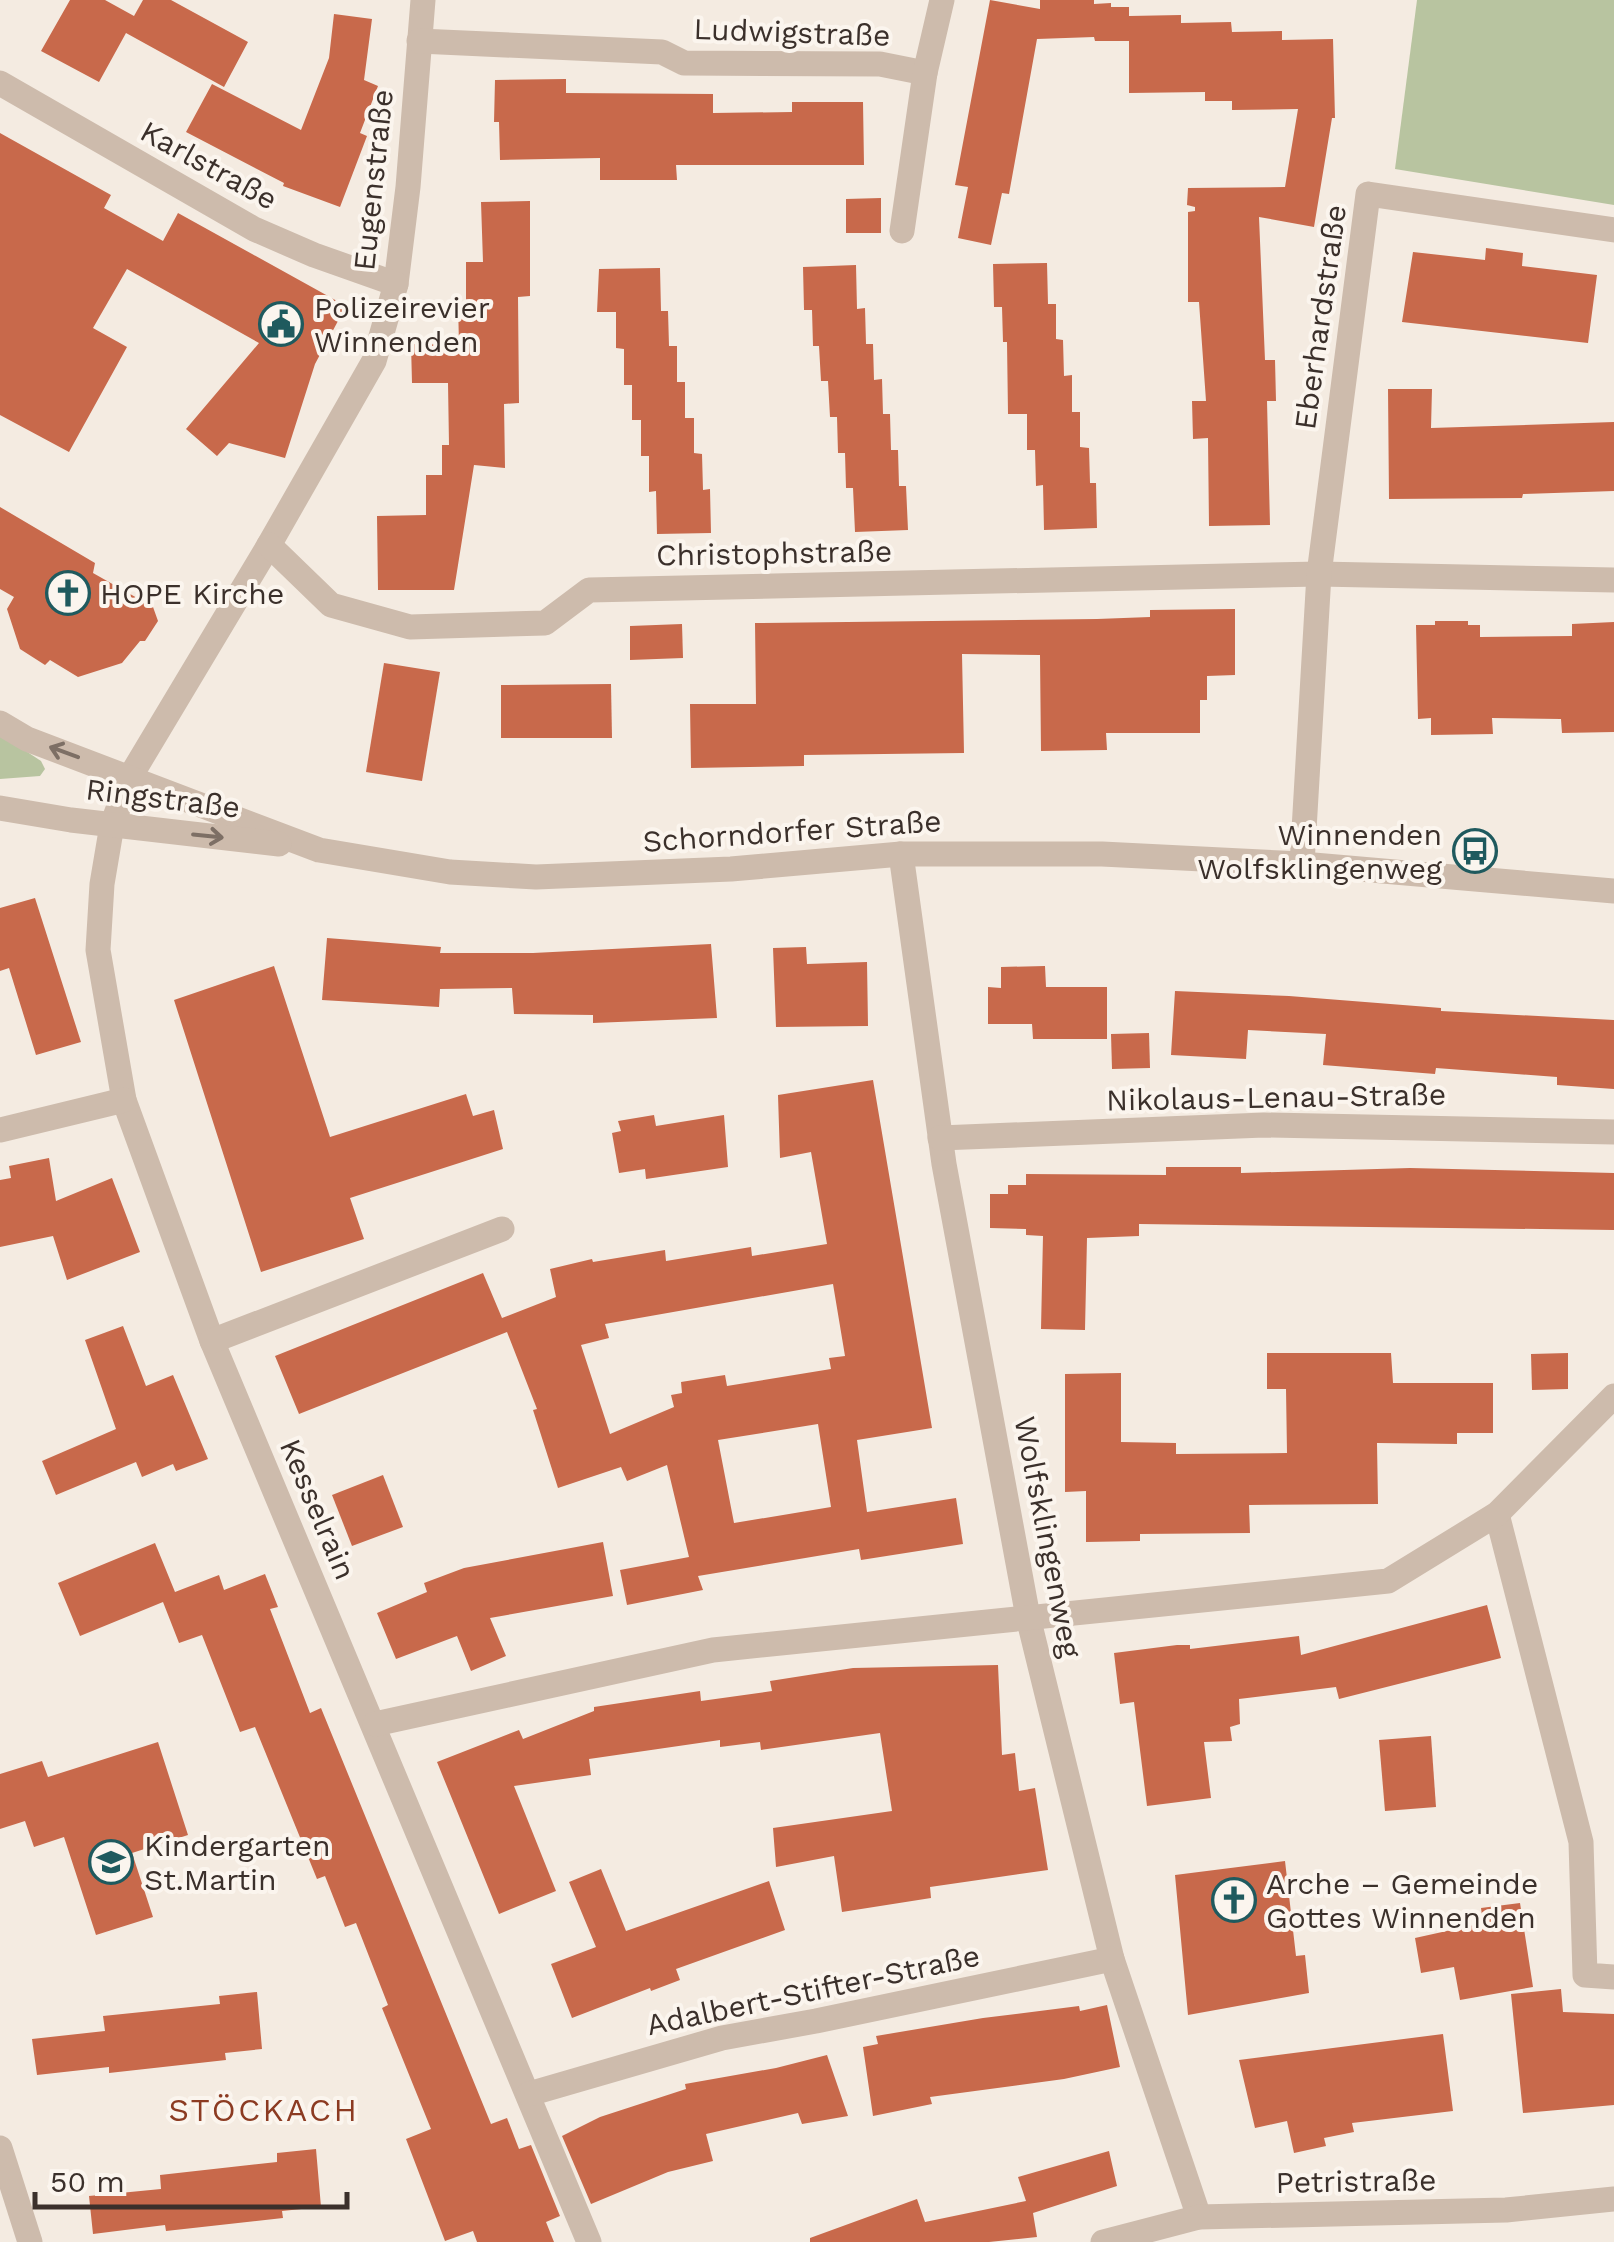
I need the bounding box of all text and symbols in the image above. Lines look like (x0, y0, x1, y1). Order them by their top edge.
street label: Ludwigstraße (693, 11, 891, 53)
street label: Eugenstraße (346, 88, 400, 272)
street label: Karlstraße (135, 113, 283, 217)
street label: Eberhardstraße (1287, 202, 1353, 432)
place label: Polizeirevier Winnenden (314, 290, 490, 359)
public building icon: Polizeirevier Winnenden (258, 301, 304, 347)
street label: Christophstraße (656, 533, 892, 573)
church icon: HOPE Kirche (45, 570, 91, 616)
place label: HOPE Kirche (100, 576, 284, 611)
one-way arrow (49, 742, 79, 760)
street label: Ringstraße (84, 771, 242, 825)
street label: Schorndorfer Straße (641, 803, 943, 859)
place label: Winnenden Wolfsklingenweg (1197, 817, 1442, 886)
one-way arrow (192, 826, 224, 845)
bus stop icon: Winnenden Wolfsklingenweg (1452, 828, 1498, 874)
street label: Nikolaus-Lenau-Straße (1106, 1077, 1446, 1117)
street label: Wolfsklingenweg (1007, 1414, 1089, 1661)
street label: Kesselrain (273, 1433, 363, 1585)
place label: Kindergarten St.Martin (144, 1828, 331, 1897)
school or university icon: Kindergarten St.Martin (88, 1839, 134, 1885)
place label: Arche – Gemeinde Gottes Winnenden (1266, 1866, 1538, 1935)
church icon: Arche – Gemeinde Gottes Winnenden (1211, 1877, 1257, 1923)
street label: Adalbert-Stifter-Straße (643, 1938, 983, 2042)
district label: STÖCKACH (169, 2091, 359, 2129)
scale bar (35, 2147, 348, 2209)
street label: Petristraße (1275, 2162, 1437, 2200)
text: 50 m (50, 2164, 125, 2199)

